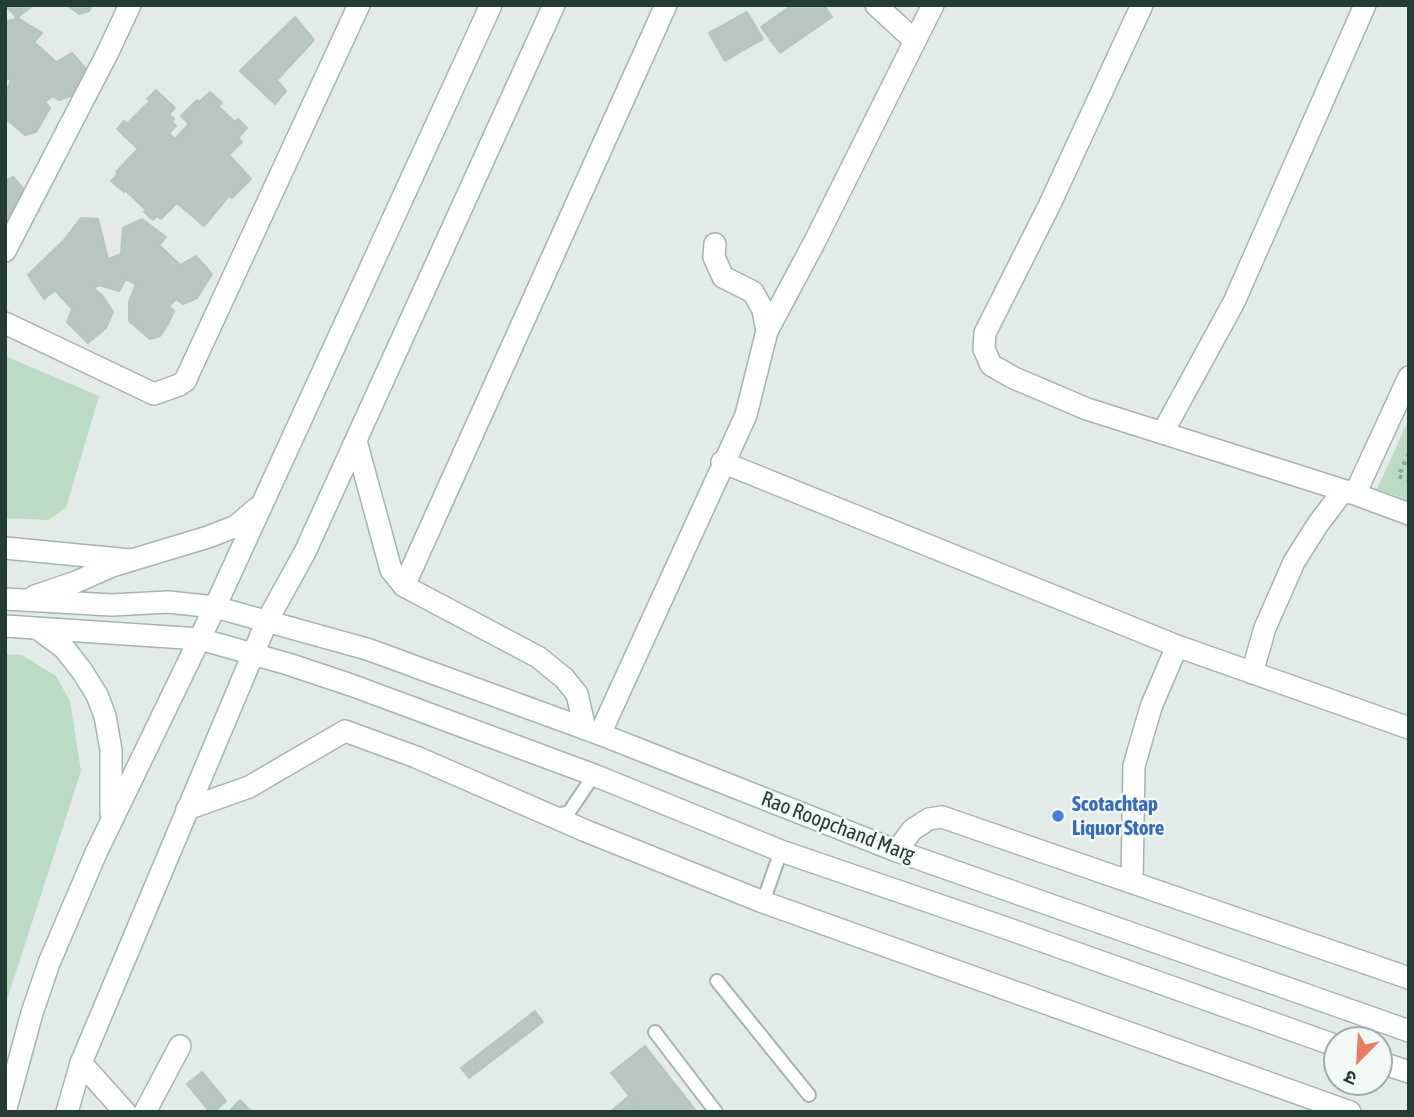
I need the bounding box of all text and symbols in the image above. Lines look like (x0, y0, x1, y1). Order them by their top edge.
street label: Rao Roopchand Marg (758, 786, 918, 868)
place label: Scotachtap Liquor Store (1072, 791, 1164, 841)
marker: Scotachtap Liquor Store (1050, 808, 1066, 824)
north arrow (1323, 1026, 1393, 1096)
text: उ (1341, 1066, 1360, 1091)

